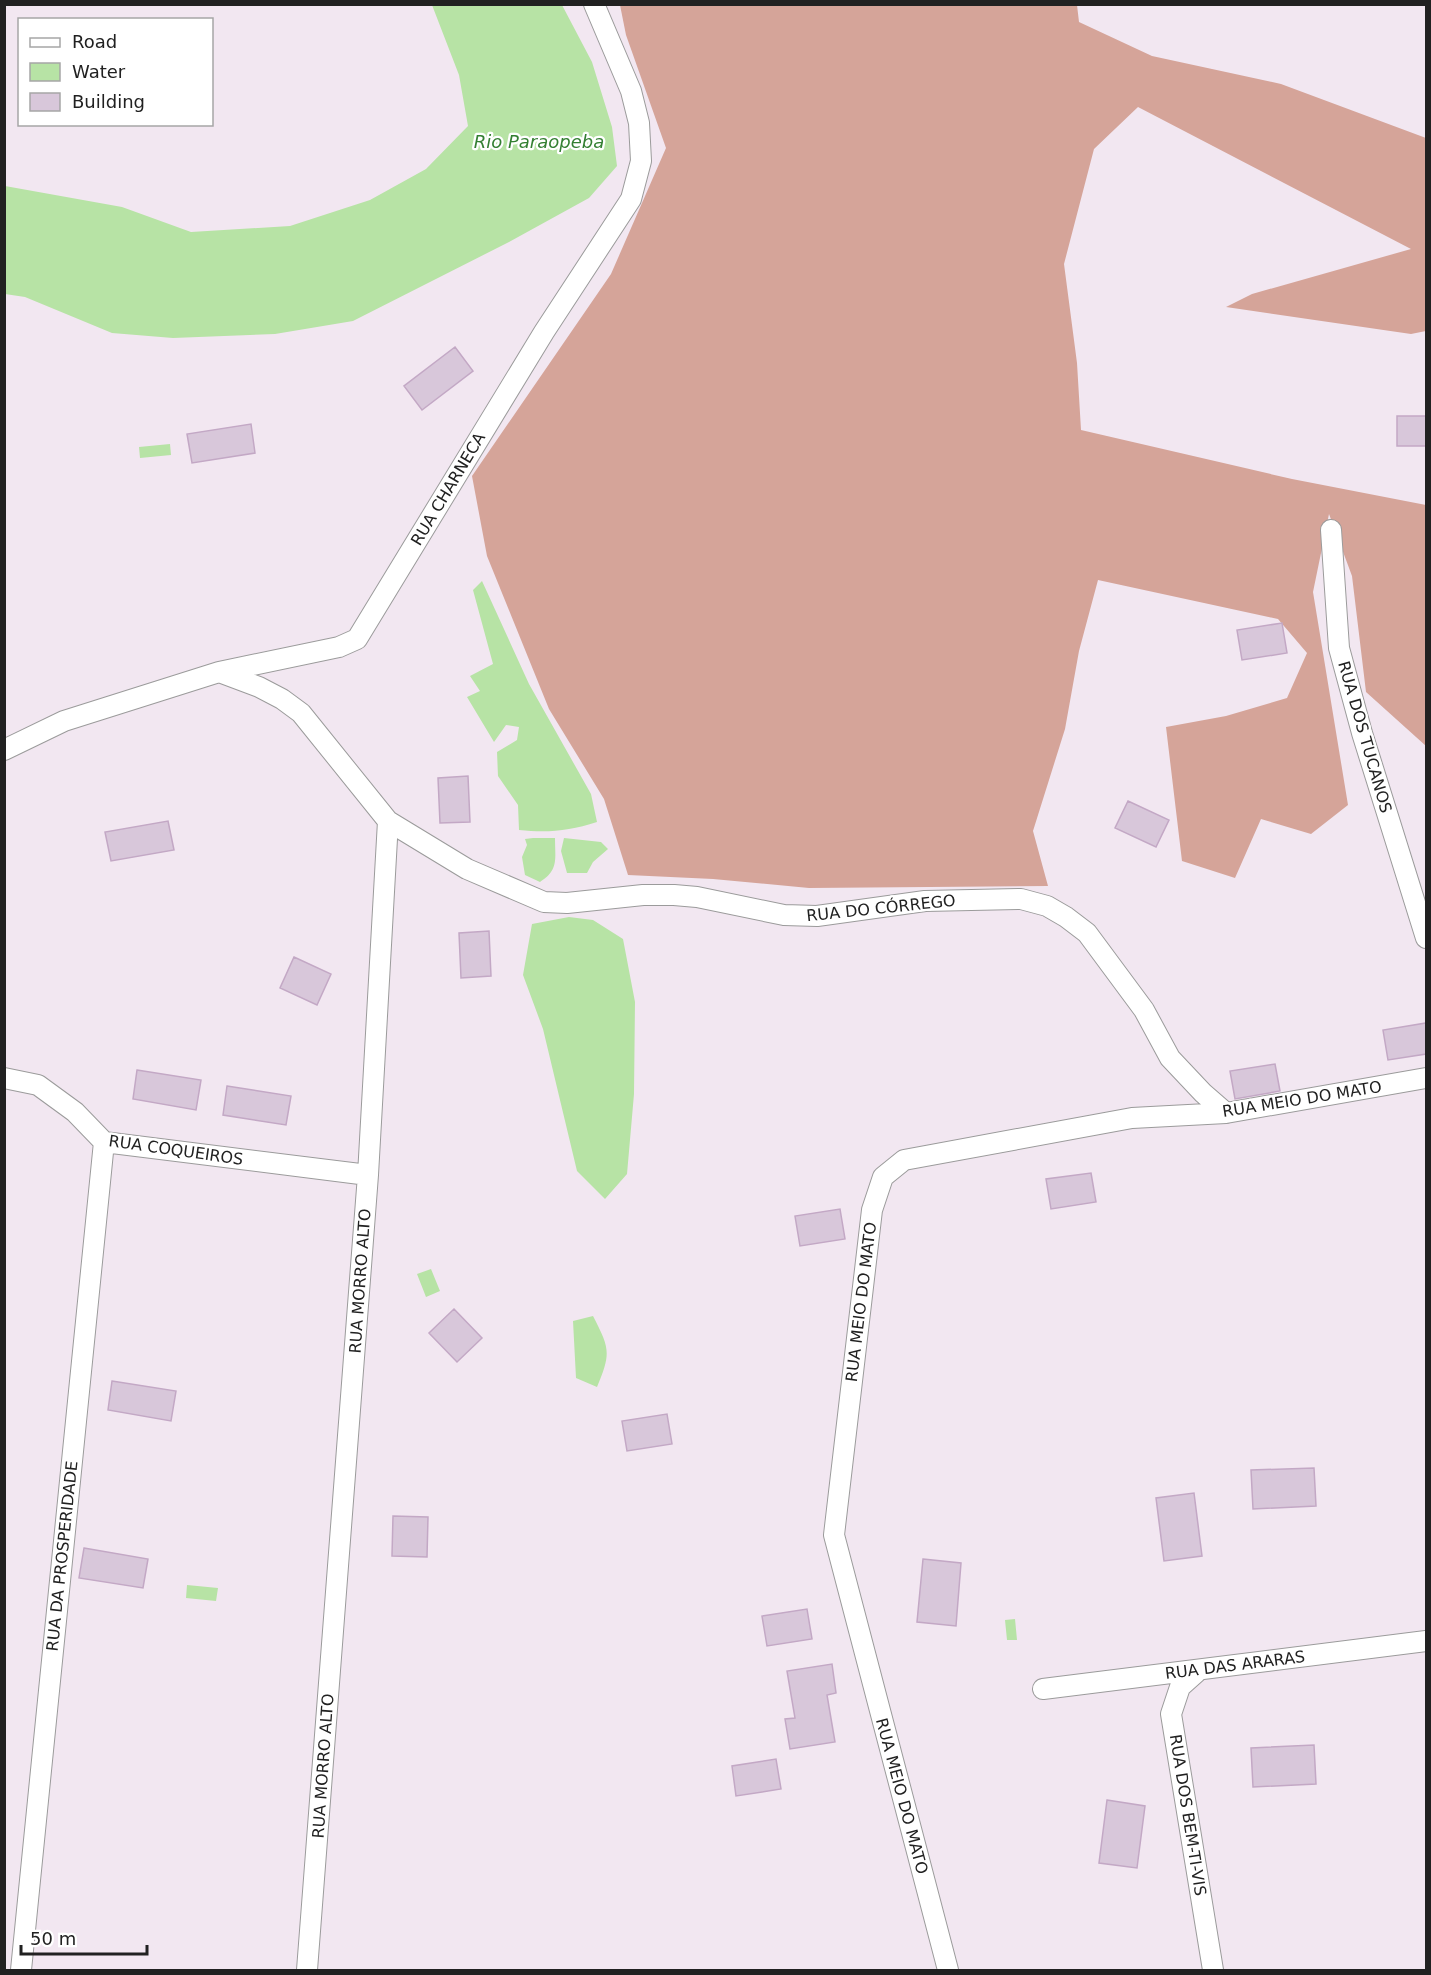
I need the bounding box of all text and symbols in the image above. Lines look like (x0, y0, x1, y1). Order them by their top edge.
legend (18, 18, 213, 126)
text: Road (72, 31, 117, 52)
text: Water (72, 61, 126, 82)
text: Building (72, 91, 145, 112)
water label: Rio Paraopeba (474, 131, 604, 152)
street label: RUA CHARNECA (407, 429, 489, 549)
street label: RUA DOS TUCANOS (1334, 659, 1396, 815)
street label: RUA DO CÓRREGO (805, 891, 957, 925)
street label: RUA MEIO DO MATO (1221, 1077, 1383, 1121)
street label: RUA COQUEIROS (108, 1131, 244, 1169)
street label: RUA MORRO ALTO (345, 1208, 375, 1354)
street label: RUA MEIO DO MATO (842, 1221, 880, 1383)
street label: RUA DA PROSPERIDADE (43, 1460, 81, 1652)
street label: RUA DAS ARARAS (1164, 1647, 1306, 1683)
street label: RUA MORRO ALTO (308, 1693, 338, 1839)
street label: RUA MEIO DO MATO (872, 1716, 932, 1876)
street label: RUA DOS BEM-TI-VIS (1166, 1733, 1210, 1897)
scale bar (21, 1918, 147, 1956)
text: 50 m (30, 1928, 76, 1949)

